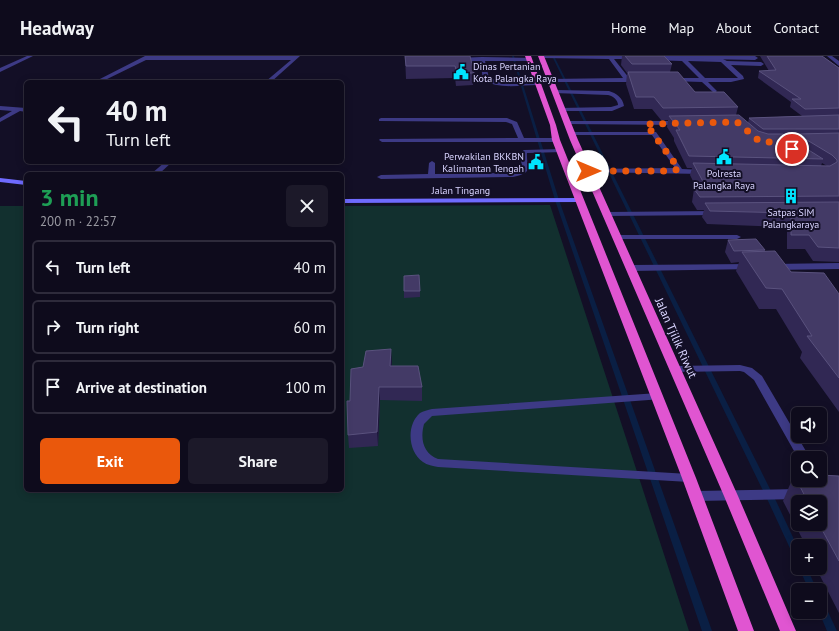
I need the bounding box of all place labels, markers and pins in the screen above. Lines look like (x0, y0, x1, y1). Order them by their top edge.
place label: Dinas Pertanian Kota Palangka Raya (473, 60, 557, 85)
public building icon: Dinas Pertanian Kota Palangka Raya (452, 63, 470, 81)
pin (775, 132, 809, 166)
public building icon: Polresta Palangka Raya (715, 148, 733, 166)
place label: Perwakilan BKKBN Kalimantan Tengah (442, 150, 524, 175)
public building icon: Perwakilan BKKBN Kalimantan Tengah (527, 153, 545, 171)
place label: Polresta Palangka Raya (693, 167, 755, 192)
building icon: Satpas SIM Palangkaraya (782, 187, 800, 205)
place label: Satpas SIM Palangkaraya (763, 206, 819, 231)

